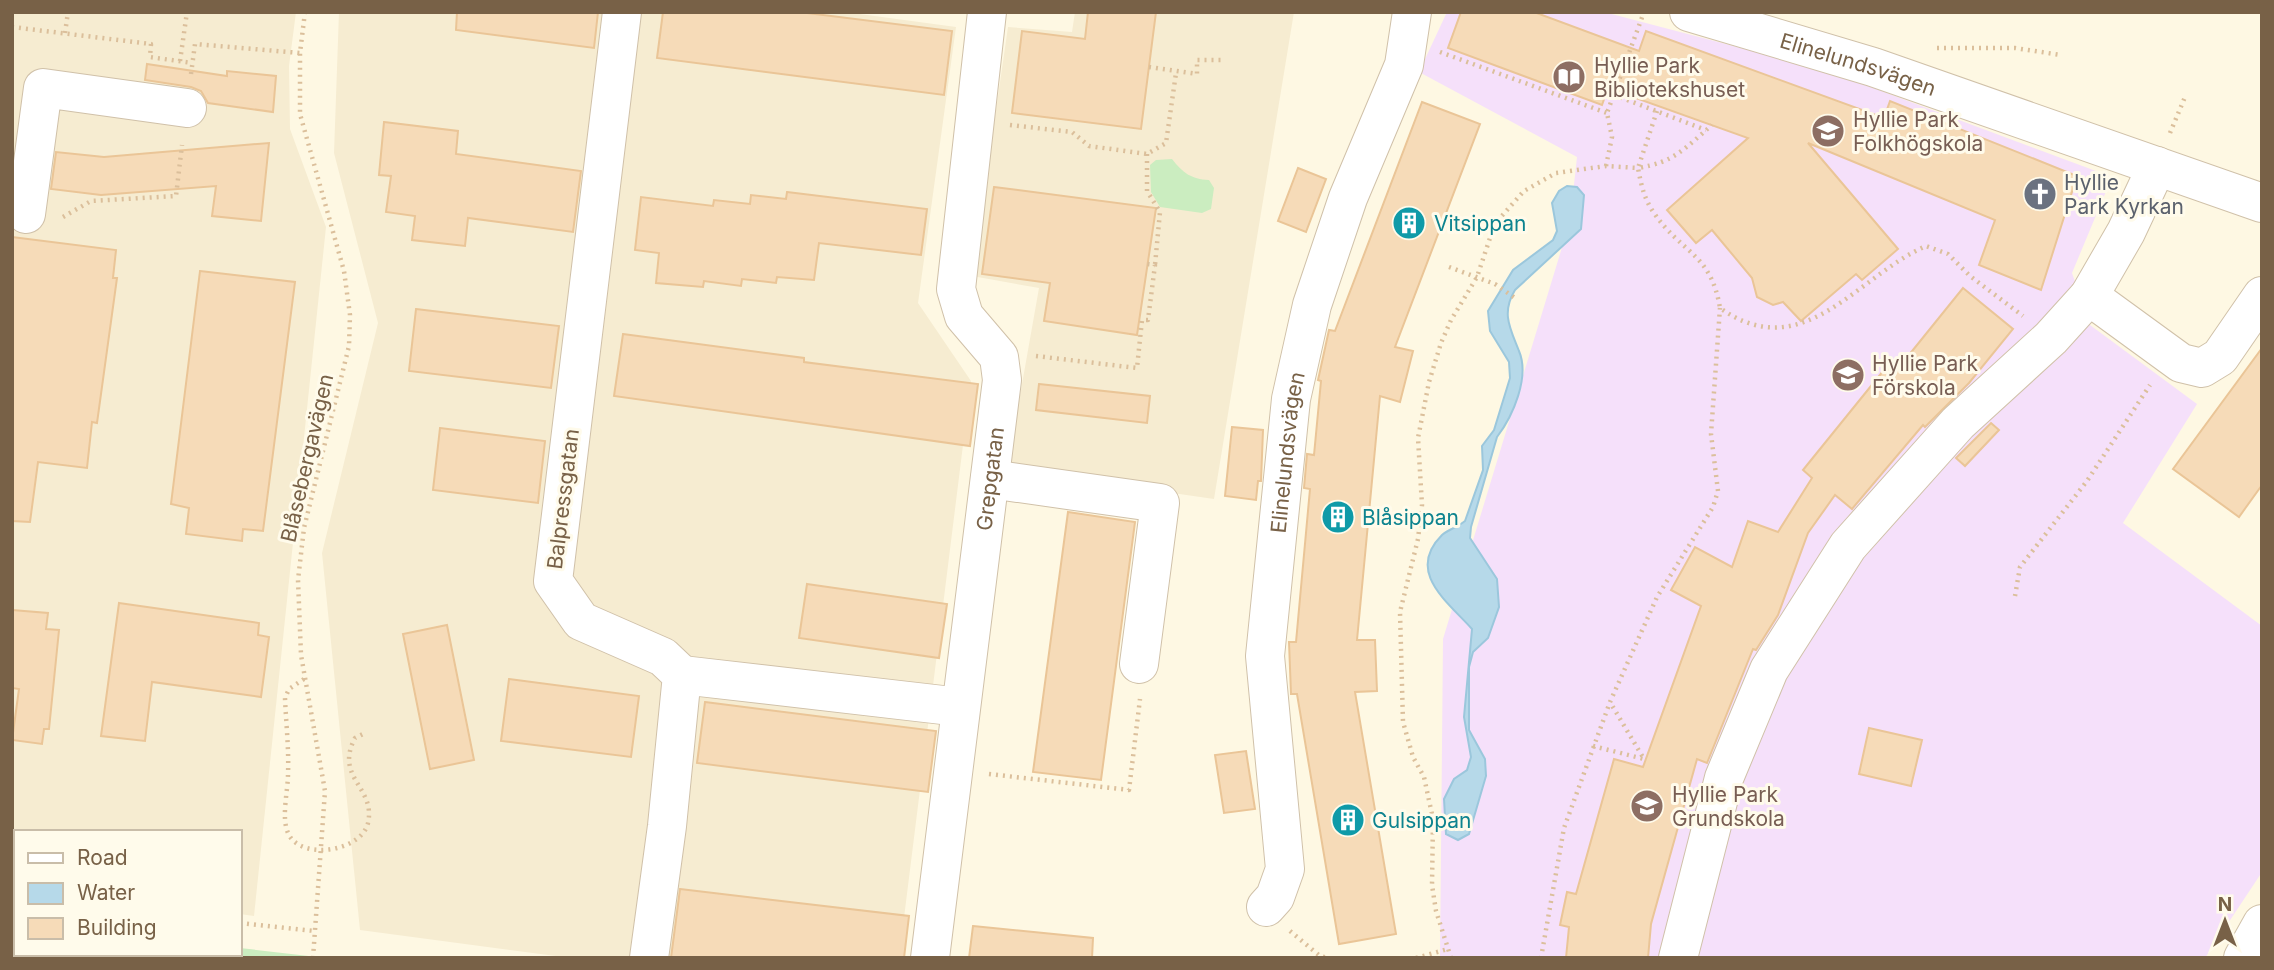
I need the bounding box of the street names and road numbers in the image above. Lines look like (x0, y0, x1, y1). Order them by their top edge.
street label: Elinelundsvägen (1777, 27, 1940, 101)
street label: Elinelundsvägen (1265, 369, 1309, 534)
street label: Blåsebergavägen (275, 371, 339, 545)
street label: Grepgatan (971, 425, 1009, 532)
street label: Balpressgatan (542, 427, 584, 571)

